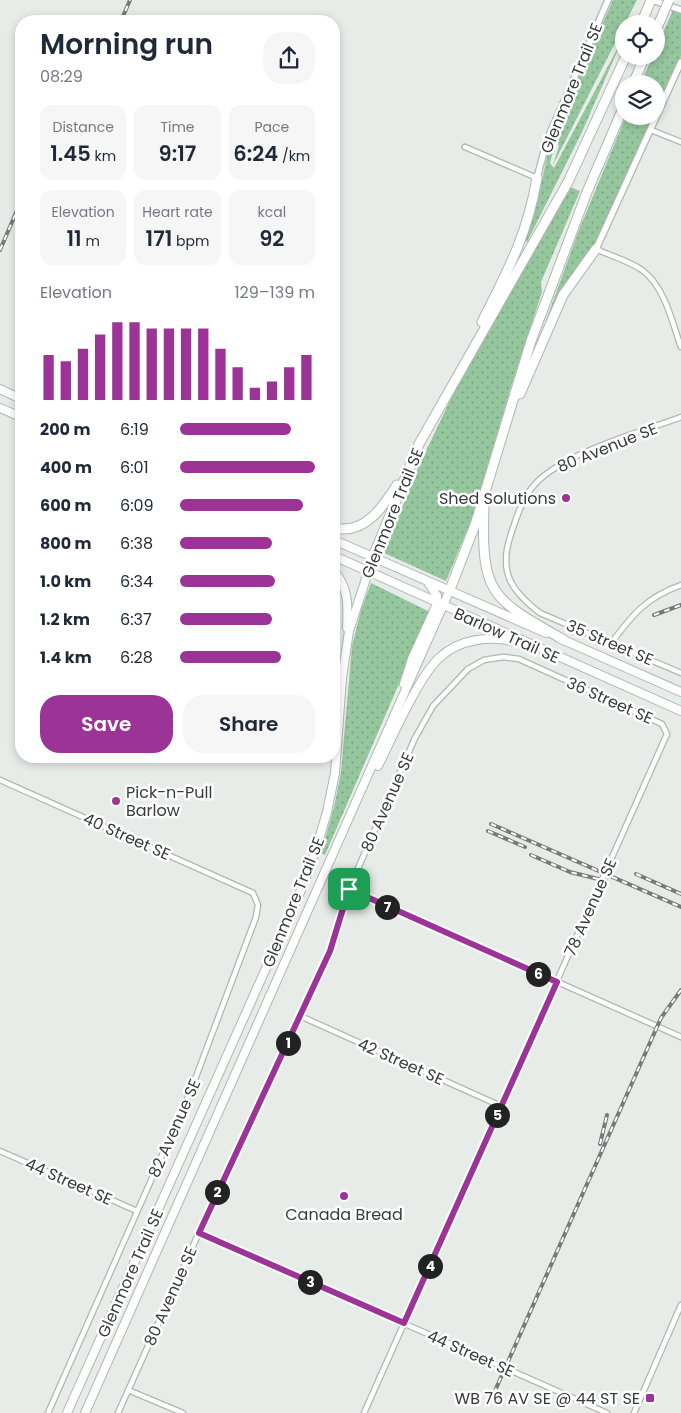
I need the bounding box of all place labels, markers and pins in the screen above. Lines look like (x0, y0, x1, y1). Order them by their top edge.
place label: Shed Solutions (439, 487, 556, 510)
marker: Shed Solutions (560, 492, 572, 504)
place label: Pick-n-Pull Barlow (126, 781, 212, 822)
marker: Pick-n-Pull Barlow (110, 795, 122, 807)
pin (328, 868, 370, 910)
pin: 7 (374, 894, 400, 920)
pin: 6 (526, 962, 550, 986)
pin: 1 (276, 1030, 300, 1056)
pin: 5 (484, 1102, 510, 1128)
pin: 2 (204, 1180, 230, 1204)
marker: Canada Bread (338, 1190, 350, 1202)
place label: Canada Bread (285, 1203, 403, 1226)
pin: 4 (418, 1254, 442, 1278)
pin: 3 (298, 1270, 322, 1294)
place label: WB 76 AV SE @ 44 ST SE (455, 1387, 640, 1410)
marker: WB 76 AV SE @ 44 ST SE (644, 1392, 656, 1404)

